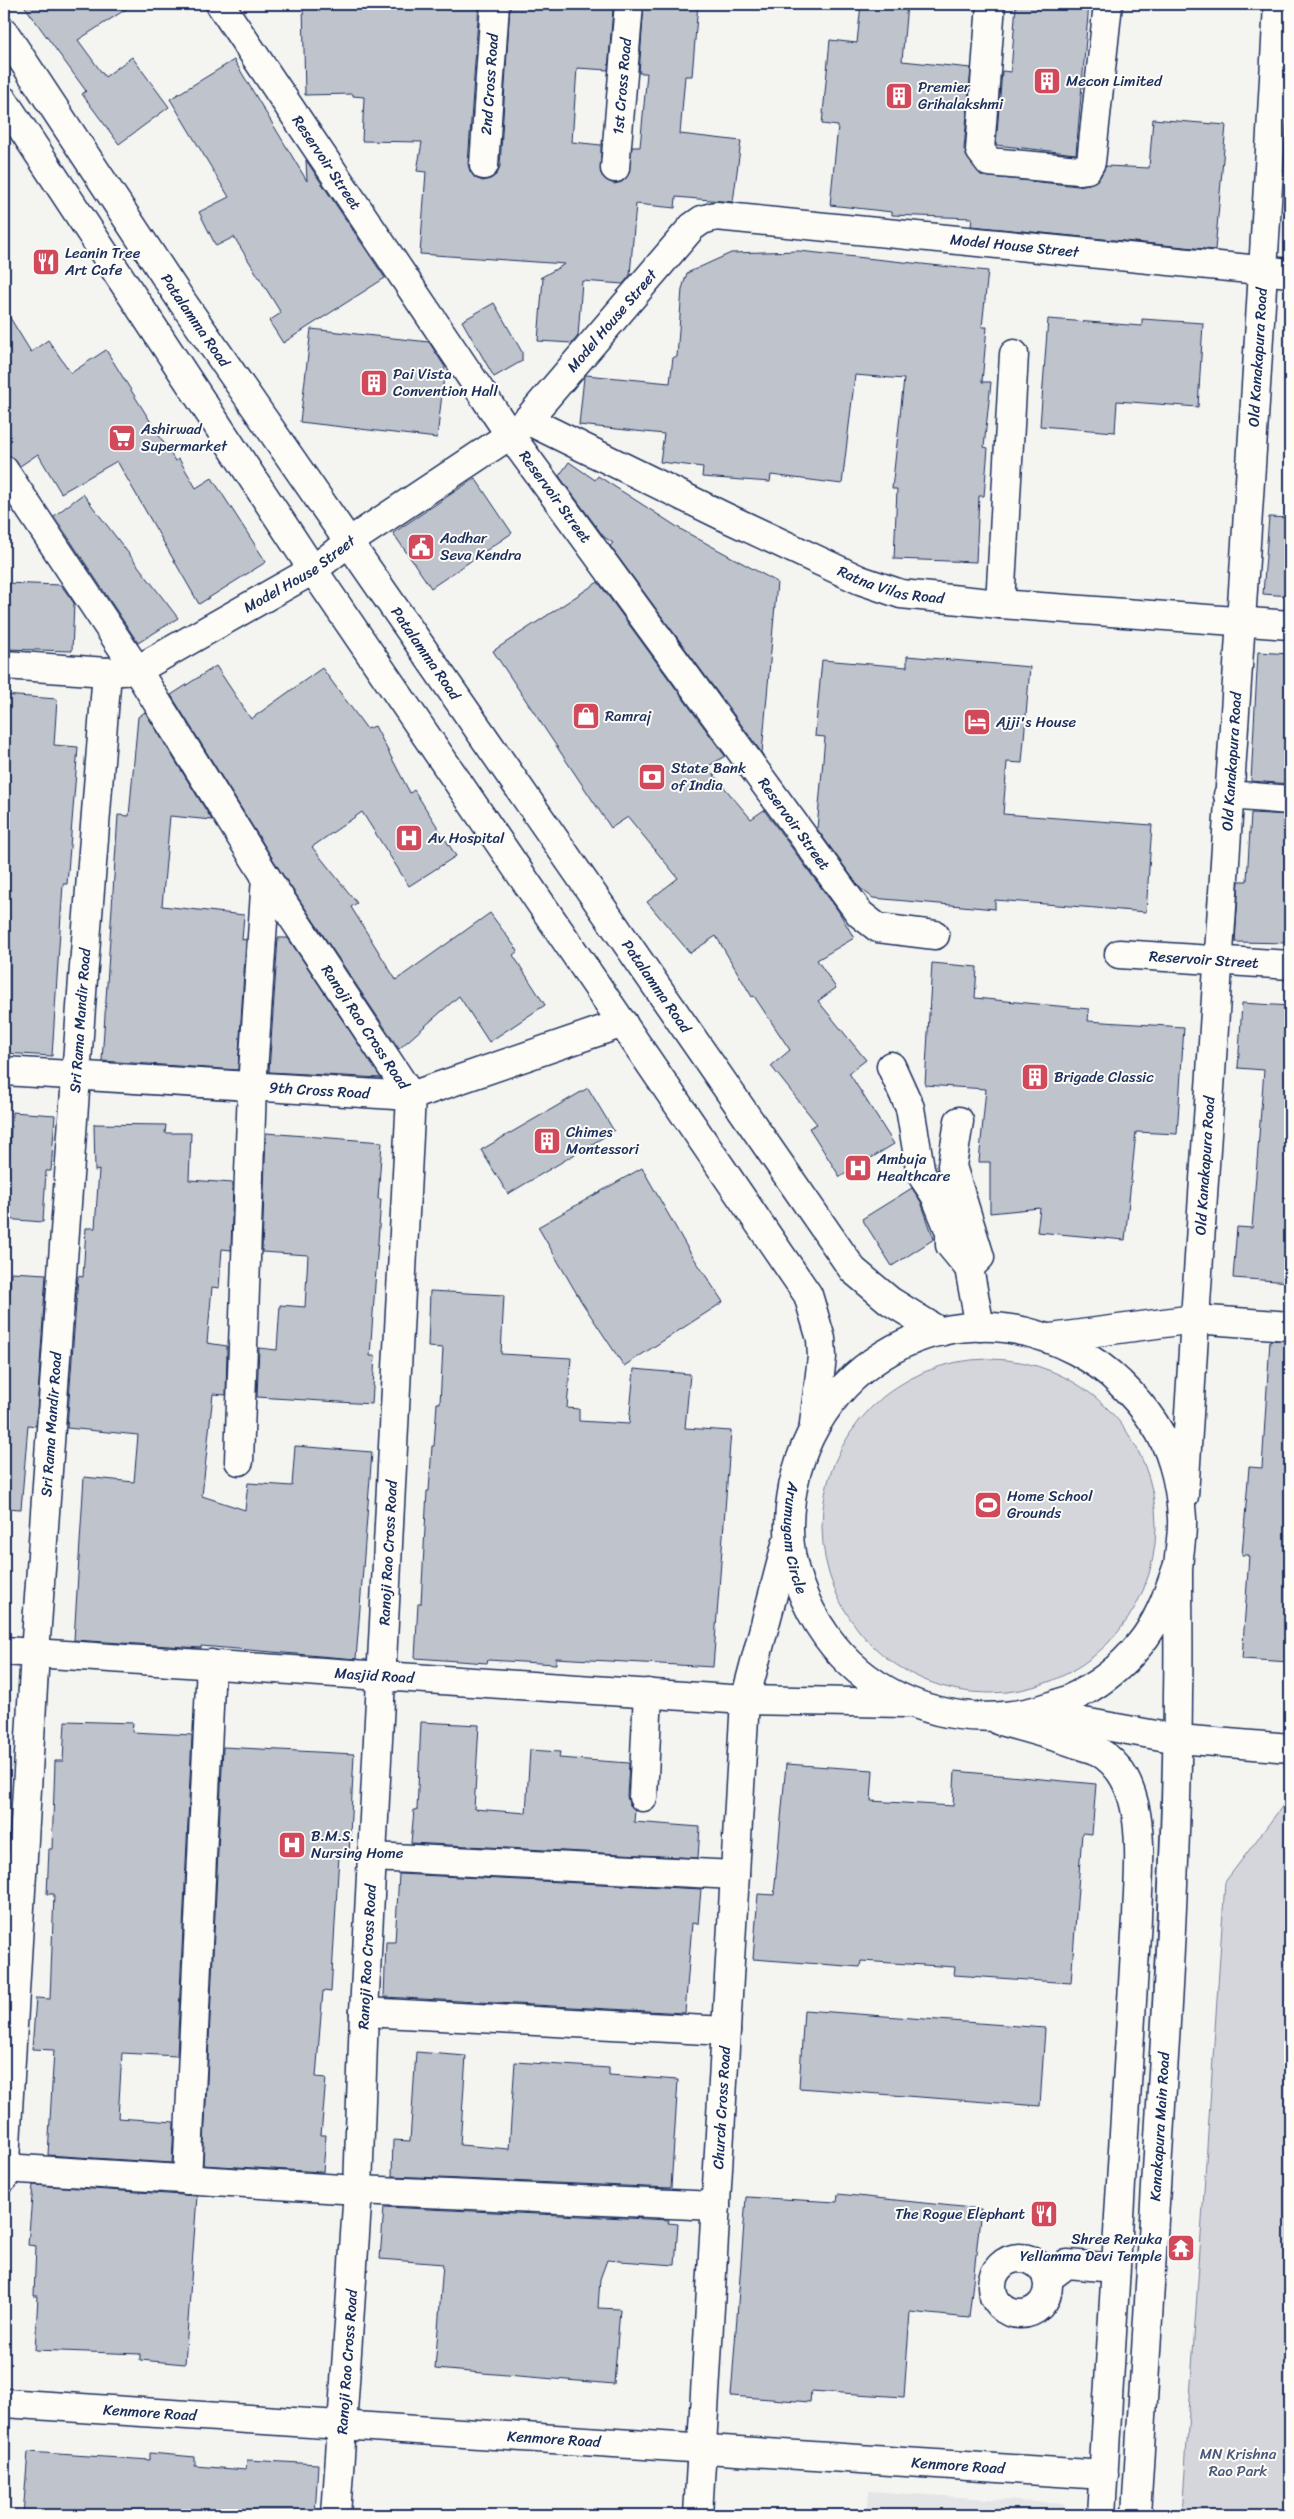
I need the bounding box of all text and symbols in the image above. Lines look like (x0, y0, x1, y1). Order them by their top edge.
street label: 2nd Cross Road (473, 32, 506, 136)
street label: 1st Cross Road (605, 36, 639, 136)
building icon: Mecon Limited (1032, 66, 1062, 96)
place label: Mecon Limited (1066, 68, 1163, 94)
place label: Premier Grihalakshmi (918, 74, 1004, 117)
building icon: Premier Grihalakshmi (884, 81, 914, 111)
street label: Reservoir Street (285, 110, 368, 216)
street label: Model House Street (949, 226, 1081, 265)
place label: Leanin Tree Art Cafe (64, 240, 141, 283)
restaurant icon: Leanin Tree Art Cafe (31, 247, 61, 277)
street label: Model House Street (560, 262, 664, 378)
street label: Patalamma Road (154, 268, 238, 374)
street label: Old Kanakapura Road (1240, 286, 1275, 428)
place label: Pai Vista Convention Hall (393, 361, 499, 404)
building icon: Pai Vista Convention Hall (359, 368, 389, 398)
place label: Ashirwad Supermarket (140, 416, 228, 459)
supermarket icon: Ashirwad Supermarket (107, 423, 137, 453)
street label: Reservoir Street (512, 445, 598, 549)
place label: Aadhar Seva Kendra (439, 525, 522, 568)
street label: Model House Street (238, 528, 361, 620)
public building icon: Aadhar Seva Kendra (406, 532, 436, 562)
street label: Ratna Vilas Road (833, 558, 947, 611)
street label: Patalamma Road (384, 601, 468, 706)
street label: Old Kanakapura Road (1214, 690, 1249, 832)
shop icon: Ramraj (571, 701, 601, 731)
place label: Ramraj (605, 703, 652, 729)
hotel icon: Ajji's House (962, 707, 992, 737)
place label: Ajji's House (995, 709, 1077, 735)
place label: State Bank of India (671, 755, 747, 798)
bank icon: State Bank of India (637, 762, 667, 792)
street label: Reservoir Street (751, 772, 837, 876)
hospital icon: Av Hospital (394, 823, 424, 853)
place label: Av Hospital (427, 825, 505, 851)
street label: Patalamma Road (615, 934, 699, 1039)
street label: Reservoir Street (1148, 943, 1260, 976)
street label: Sri Rama Mandir Road (62, 946, 98, 1094)
street label: Ranoji Rao Cross Road (314, 959, 417, 1096)
building icon: Brigade Classic (1020, 1062, 1050, 1092)
place label: Brigade Classic (1054, 1064, 1154, 1090)
street label: 9th Cross Road (268, 1074, 372, 1107)
street label: Old Kanakapura Road (1187, 1094, 1222, 1236)
place label: Chimes Montessori (566, 1119, 640, 1162)
building icon: Chimes Montessori (532, 1126, 562, 1156)
place label: Ambuja Healthcare (876, 1146, 951, 1189)
hospital icon: Ambuja Healthcare (843, 1153, 873, 1183)
street label: Sri Rama Mandir Road (33, 1350, 69, 1498)
street label: Ranoji Rao Cross Road (371, 1479, 405, 1626)
street label: Arumugam Circle (776, 1479, 815, 1598)
place label: Home School Grounds (1007, 1483, 1093, 1526)
sports icon: Home School Grounds (973, 1490, 1003, 1520)
street label: Masjid Road (334, 1660, 416, 1691)
place label: B.M.S. Nursing Home (311, 1823, 404, 1866)
hospital icon: B.M.S. Nursing Home (277, 1830, 307, 1860)
street label: Ranoji Rao Cross Road (350, 1883, 384, 2030)
street label: Church Cross Road (705, 2044, 738, 2170)
street label: Kanakapura Main Road (1142, 2050, 1177, 2202)
restaurant icon: The Rogue Elephant (1029, 2199, 1059, 2229)
place label: The Rogue Elephant (895, 2201, 1025, 2227)
place label: Shree Renuka Yellamma Devi Temple (1020, 2226, 1162, 2269)
temple icon: Shree Renuka Yellamma Devi Temple (1166, 2233, 1196, 2263)
street label: Ranoji Rao Cross Road (329, 2288, 365, 2435)
street label: Kenmore Road (102, 2397, 198, 2429)
street label: Kenmore Road (506, 2423, 602, 2455)
park label: MN Krishna Rao Park (1200, 2441, 1277, 2484)
street label: Kenmore Road (910, 2449, 1007, 2482)

